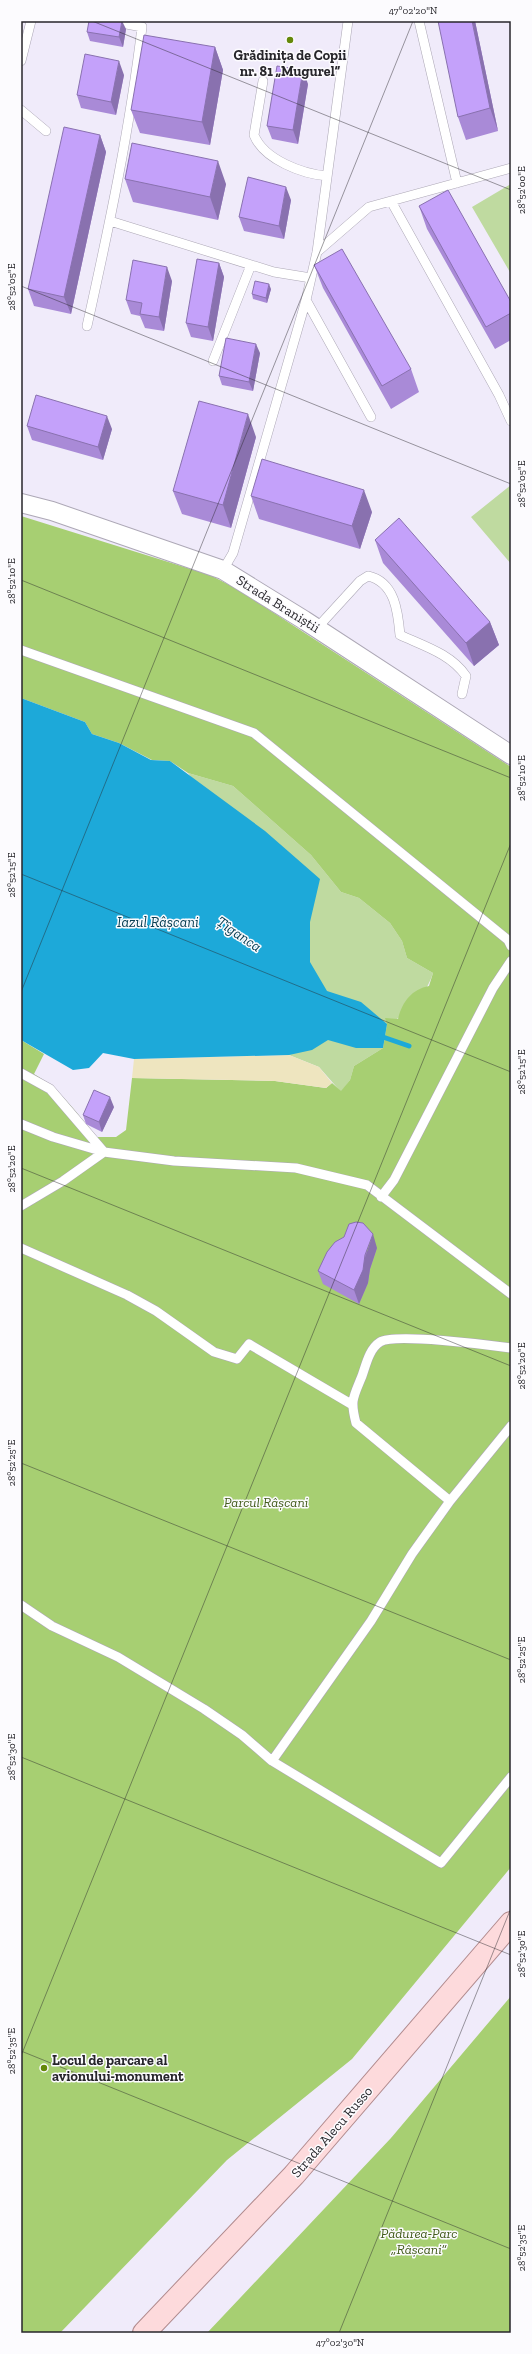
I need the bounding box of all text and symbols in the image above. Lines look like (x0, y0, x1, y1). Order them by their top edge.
text: 47°02'20"N (389, 5, 438, 17)
marker: Grădinița de Copii nr. 81 „Mugurel“ (285, 35, 295, 45)
place label: Grădinița de Copii nr. 81 „Mugurel“ (234, 47, 346, 80)
text: 28°52'00"E (516, 166, 528, 214)
text: 28°52'05"E (6, 263, 18, 311)
text: 28°52'05"E (516, 460, 528, 508)
text: 28°52'10"E (6, 558, 18, 604)
street label: Strada Braniștii (233, 572, 323, 636)
text: 28°52'10"E (516, 755, 528, 801)
text: 28°52'15"E (6, 852, 18, 898)
water label: Țîganca (213, 912, 265, 956)
water label: Iazul Râșcani (117, 913, 199, 931)
text: 28°52'15"E (516, 1049, 528, 1095)
text: 28°52'20"E (6, 1145, 18, 1193)
text: 28°52'20"E (516, 1342, 528, 1390)
text: 28°52'25"E (6, 1440, 18, 1486)
park label: Parcul Râșcani (224, 1494, 308, 1511)
text: 28°52'25"E (516, 1637, 528, 1683)
text: 28°52'30"E (6, 1733, 18, 1780)
text: 28°52'30"E (516, 1930, 528, 1977)
text: 28°52'35"E (6, 2028, 18, 2074)
place label: Locul de parcare al avionului-monument (52, 2052, 184, 2085)
marker: Locul de parcare al avionului-monument (39, 2063, 49, 2073)
street label: Strada Alecu Russo (288, 2083, 376, 2181)
park label: Pădurea-Parc „Râșcani” (381, 2225, 458, 2258)
text: 28°52'35"E (516, 2225, 528, 2271)
text: 47°02'30"N (316, 2337, 365, 2349)

